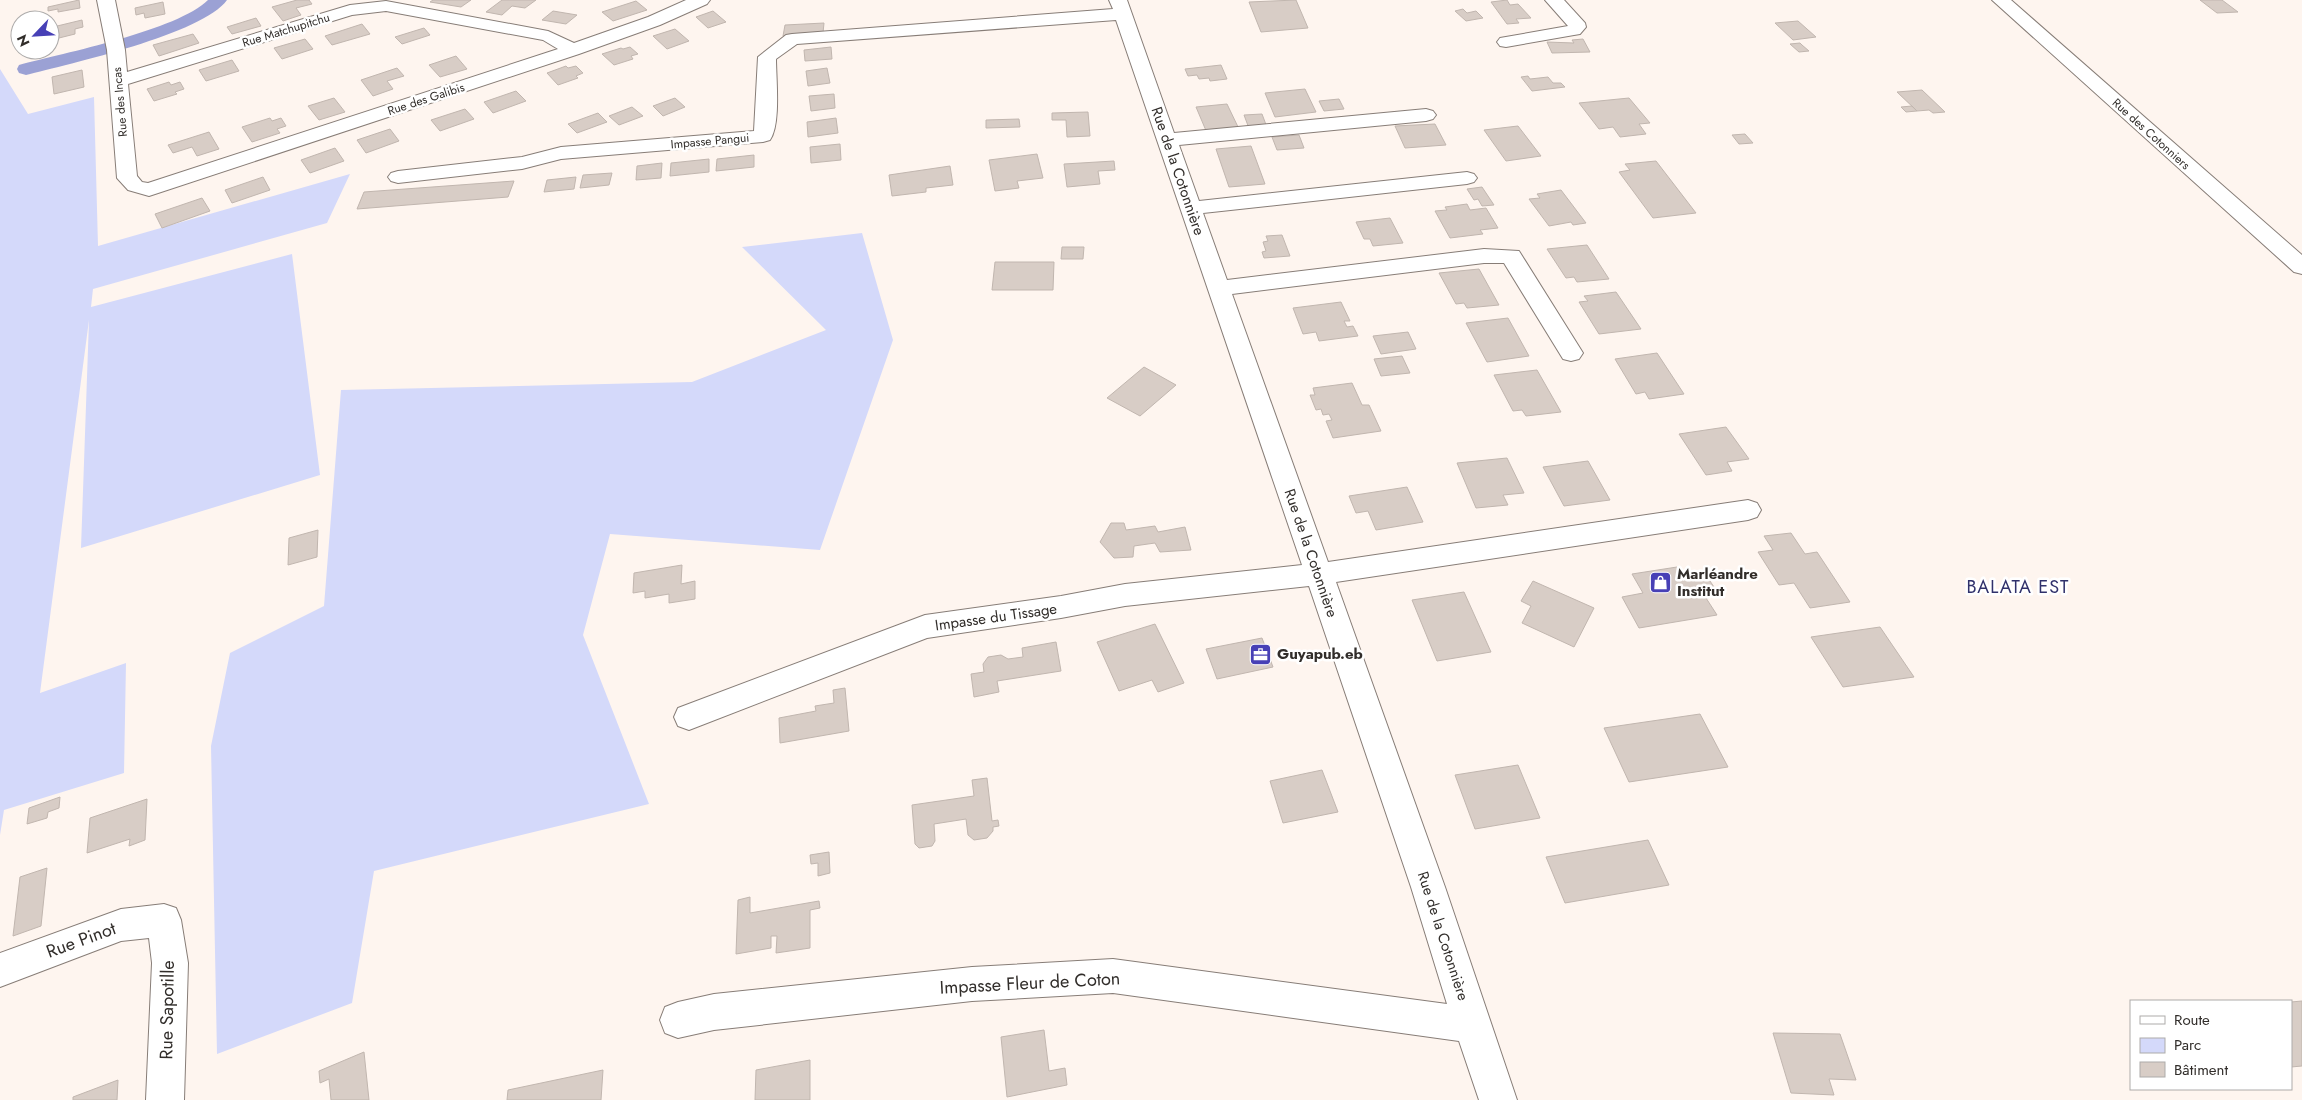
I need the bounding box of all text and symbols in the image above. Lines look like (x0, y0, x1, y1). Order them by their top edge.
street label: Rue Matchupitchu (240, 8, 332, 52)
north arrow (10, 10, 60, 60)
text: N (12, 31, 35, 50)
street label: Rue des Incas (108, 66, 132, 138)
street label: Rue des Galibis (385, 78, 467, 120)
street label: Rue des Cotonniers (2108, 94, 2194, 174)
street label: Rue de la Cotonnière (1146, 104, 1210, 239)
street label: Impasse Pangui (670, 129, 750, 153)
street label: Rue de la Cotonnière (1279, 486, 1343, 621)
place label: Marléandre Institut (1677, 563, 1758, 602)
shop icon: Marléandre Institut (1649, 571, 1673, 595)
district label: BALATA EST (1967, 574, 2069, 600)
street label: Impasse du Tissage (934, 598, 1059, 636)
office icon: Guyapub.eb (1249, 642, 1273, 666)
place label: Guyapub.eb (1277, 643, 1363, 665)
street label: Rue de la Cotonnière (1412, 869, 1474, 1004)
street label: Rue Pinot (43, 915, 120, 965)
street label: Rue Sapotille (153, 960, 181, 1060)
street label: Impasse Fleur de Coton (939, 965, 1121, 1001)
legend (2130, 1000, 2292, 1090)
text: Route (2174, 1009, 2210, 1031)
text: Parc (2174, 1034, 2201, 1056)
text: Bâtiment (2174, 1059, 2228, 1081)

